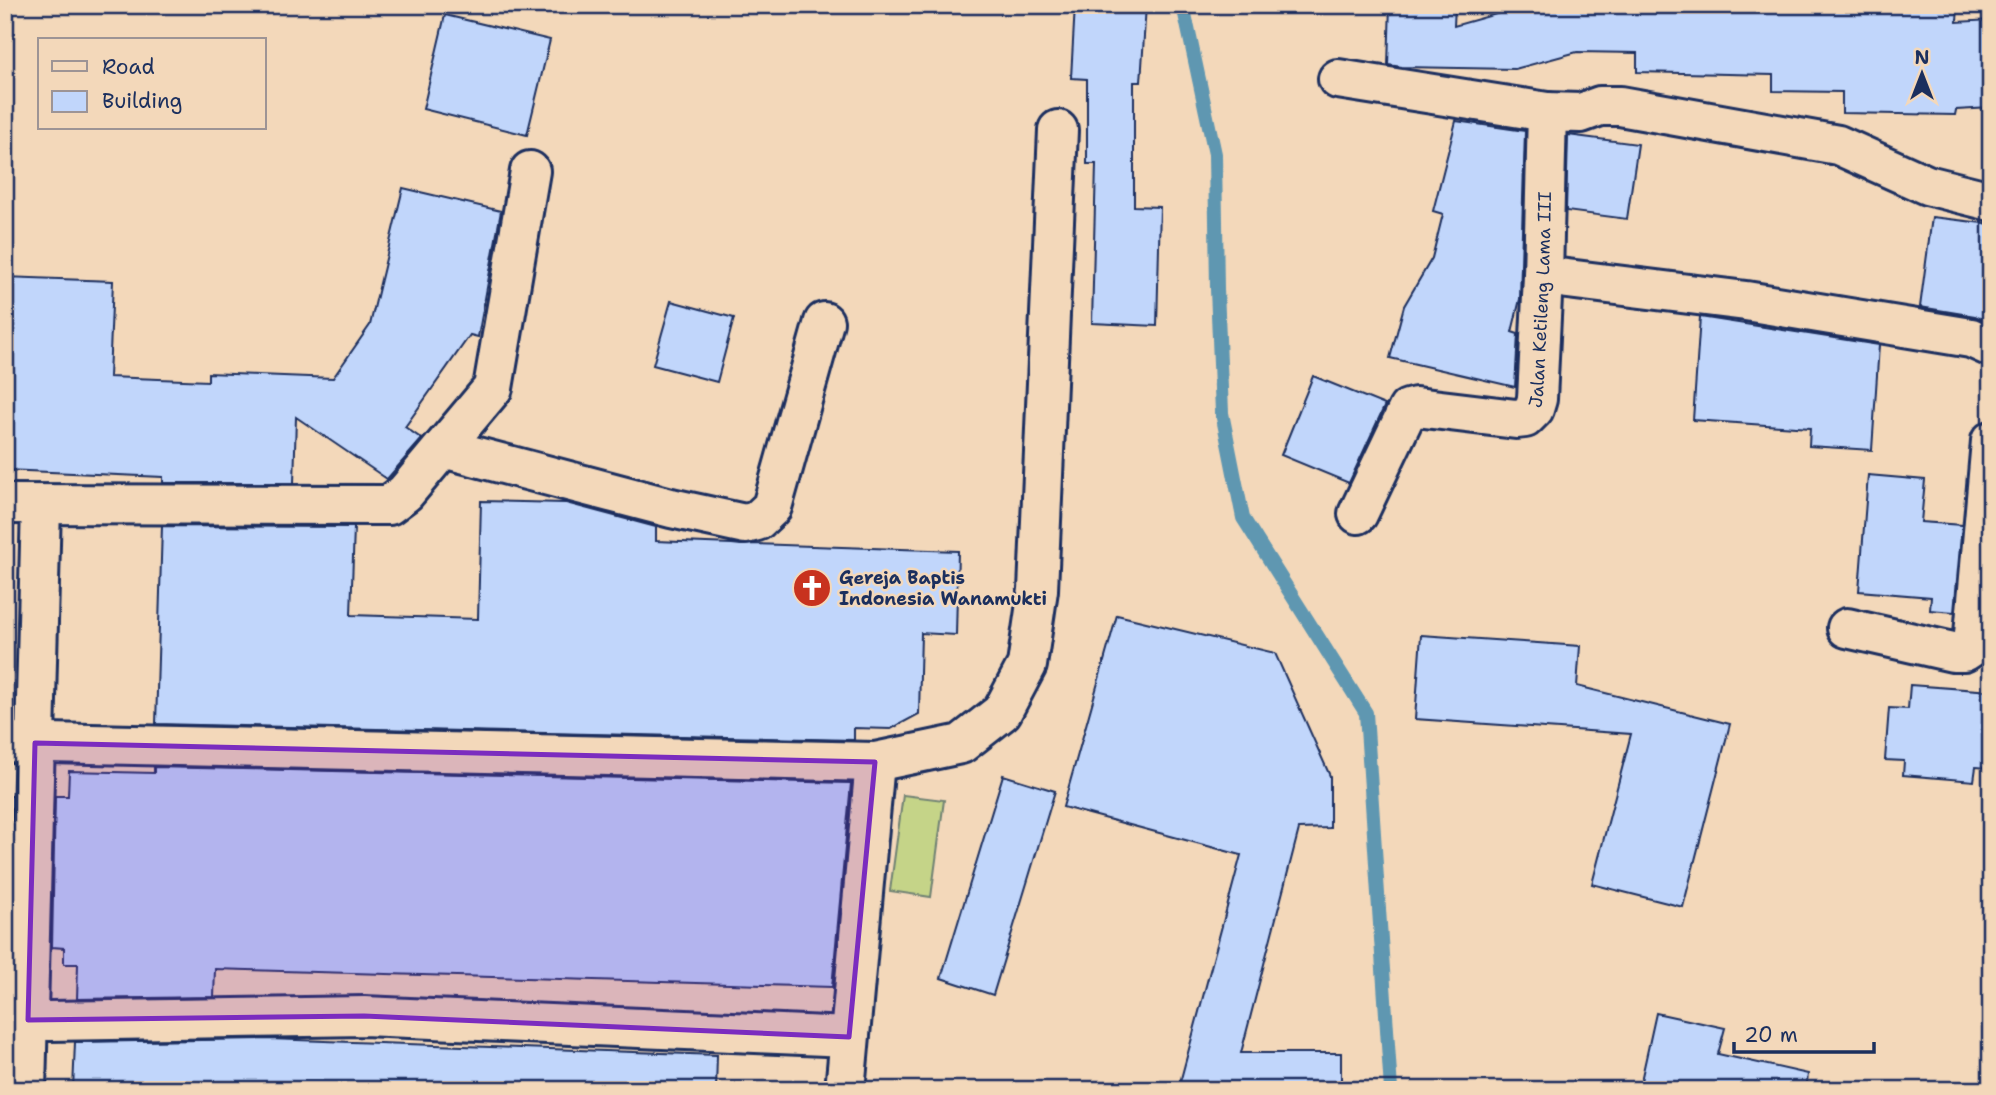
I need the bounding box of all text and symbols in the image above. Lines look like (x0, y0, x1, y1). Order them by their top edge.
legend (38, 38, 266, 130)
north arrow (1888, 38, 1958, 108)
text: N (1914, 45, 1930, 70)
text: Road (102, 53, 155, 81)
text: Building (102, 87, 182, 115)
street label: Jalan Ketileng Lama III (1523, 191, 1557, 411)
place label: Gereja Baptis Indonesia Wanamukti (839, 566, 1047, 611)
church icon: Gereja Baptis Indonesia Wanamukti (791, 567, 833, 609)
scale bar (1734, 1011, 1874, 1055)
text: 20 m (1744, 1021, 1798, 1049)

